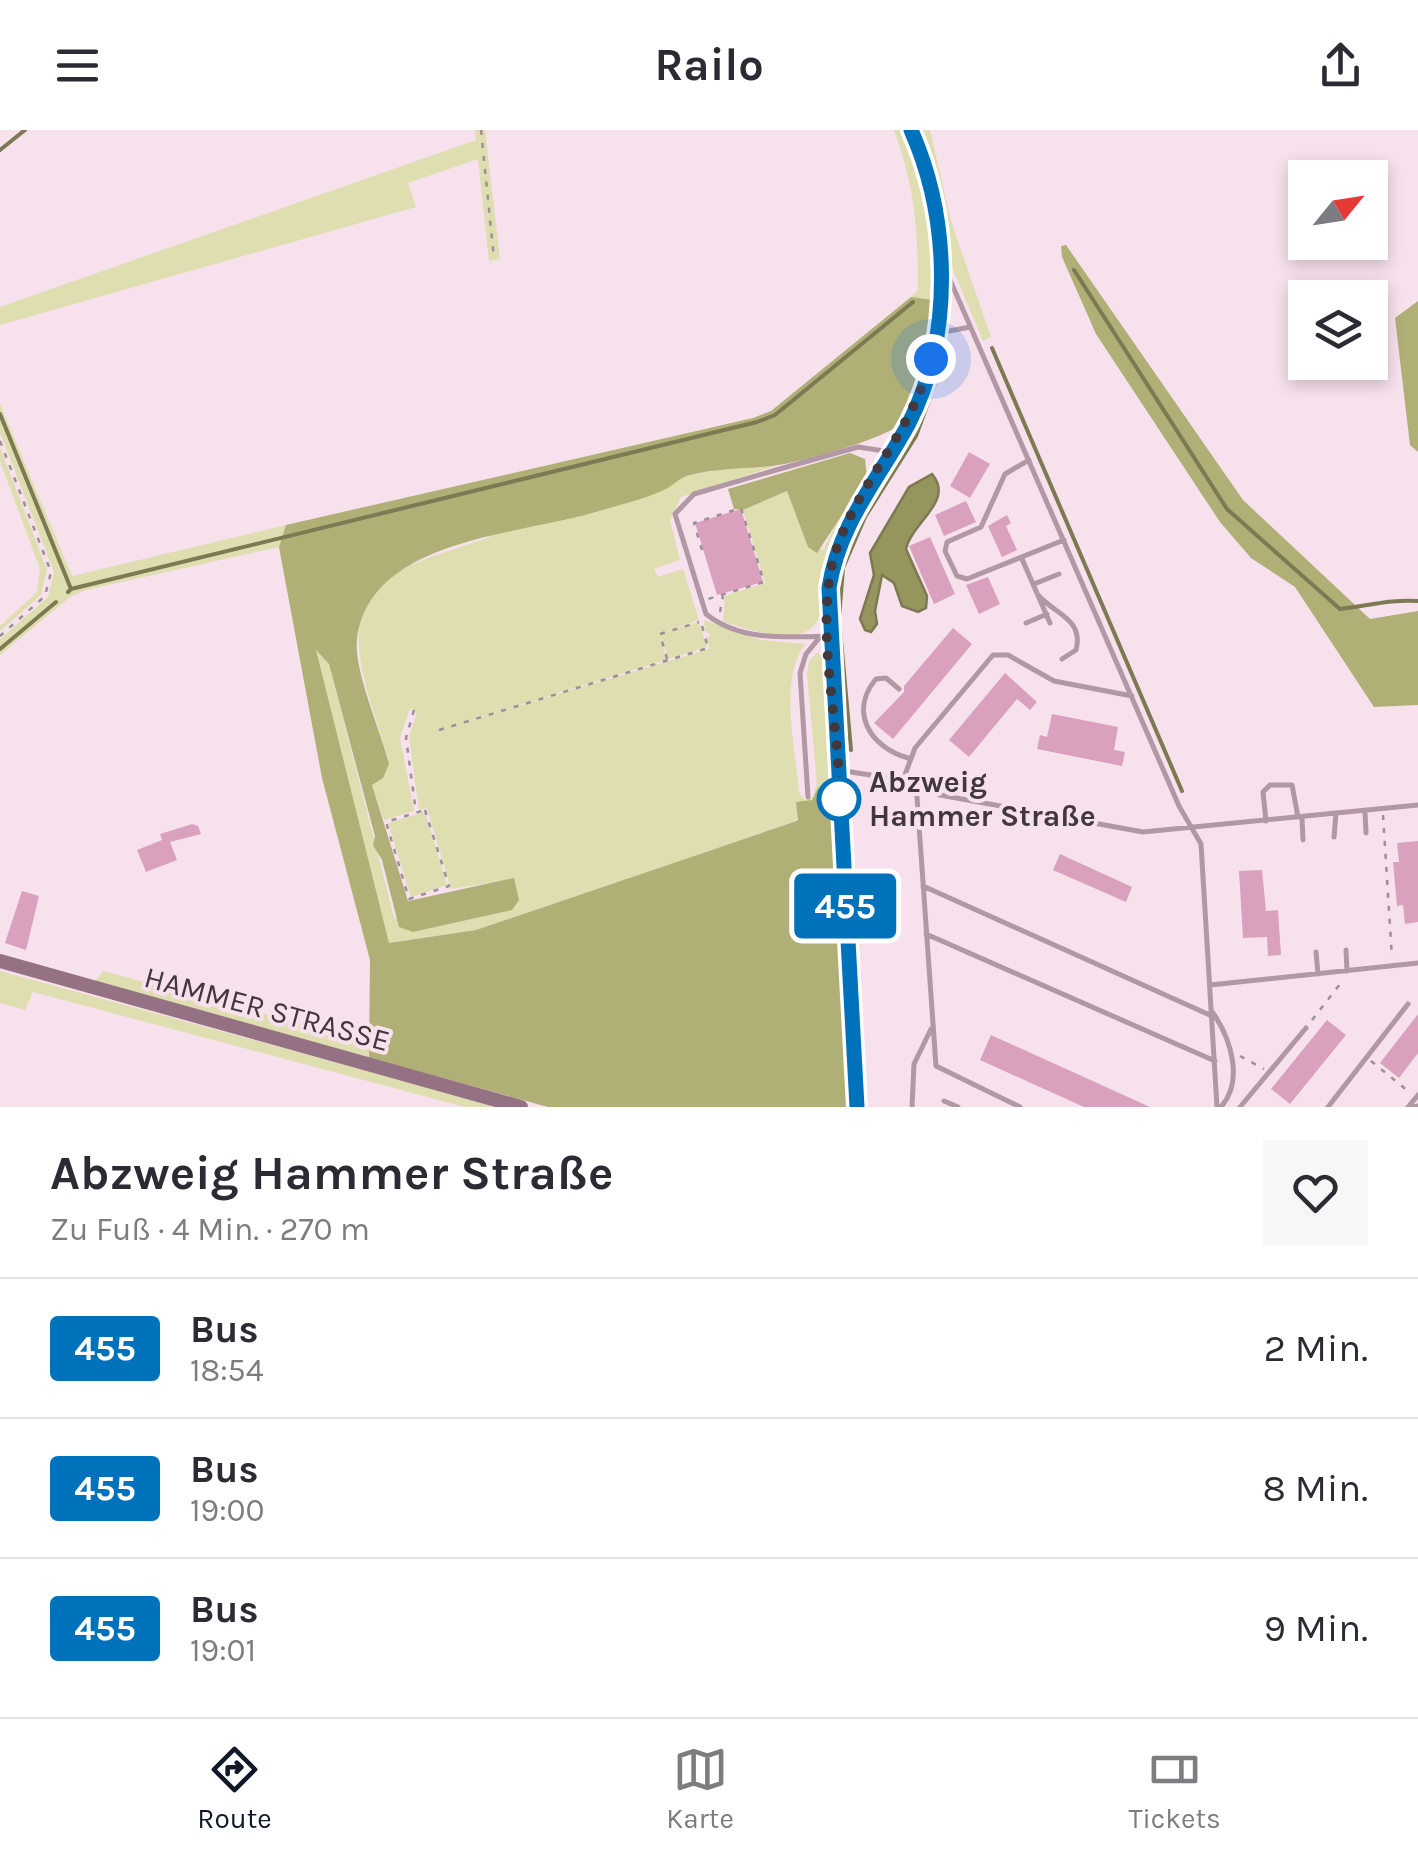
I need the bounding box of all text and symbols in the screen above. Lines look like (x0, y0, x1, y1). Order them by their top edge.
icon: menu (50, 38, 105, 93)
icon: share (1313, 38, 1368, 93)
text: Railo (654, 39, 764, 91)
north arrow (1288, 160, 1388, 260)
map controls (1288, 160, 1388, 380)
button: layers (1288, 280, 1388, 380)
your location (906, 334, 956, 384)
place label: Abzweig Hammer Straße (869, 764, 1096, 834)
marker: Abzweig Hammer Straße (818, 778, 860, 820)
line badge: 455 (788, 874, 902, 938)
text: 455 (814, 886, 876, 927)
street label: HAMMER STRASSE (140, 959, 394, 1059)
button: heart (1263, 1140, 1368, 1245)
text: Abzweig Hammer Straße (50, 1145, 613, 1201)
text: Zu Fuß · 4 Min. · 270 m (50, 1211, 370, 1248)
text: Bus (190, 1307, 259, 1352)
text: 2 Min. (1264, 1326, 1368, 1371)
text: 455 (74, 1328, 136, 1369)
text: 18:54 (190, 1352, 264, 1389)
text: Bus (190, 1447, 259, 1492)
text: 8 Min. (1262, 1466, 1368, 1511)
text: 455 (74, 1468, 136, 1509)
text: 19:00 (190, 1492, 265, 1529)
text: Bus (190, 1587, 259, 1632)
text: 9 Min. (1264, 1606, 1368, 1651)
text: 455 (74, 1608, 136, 1649)
text: 19:01 (190, 1632, 256, 1669)
tab: Route (197, 1742, 272, 1835)
tab: Karte (666, 1742, 734, 1835)
tab: Tickets (1128, 1742, 1221, 1835)

